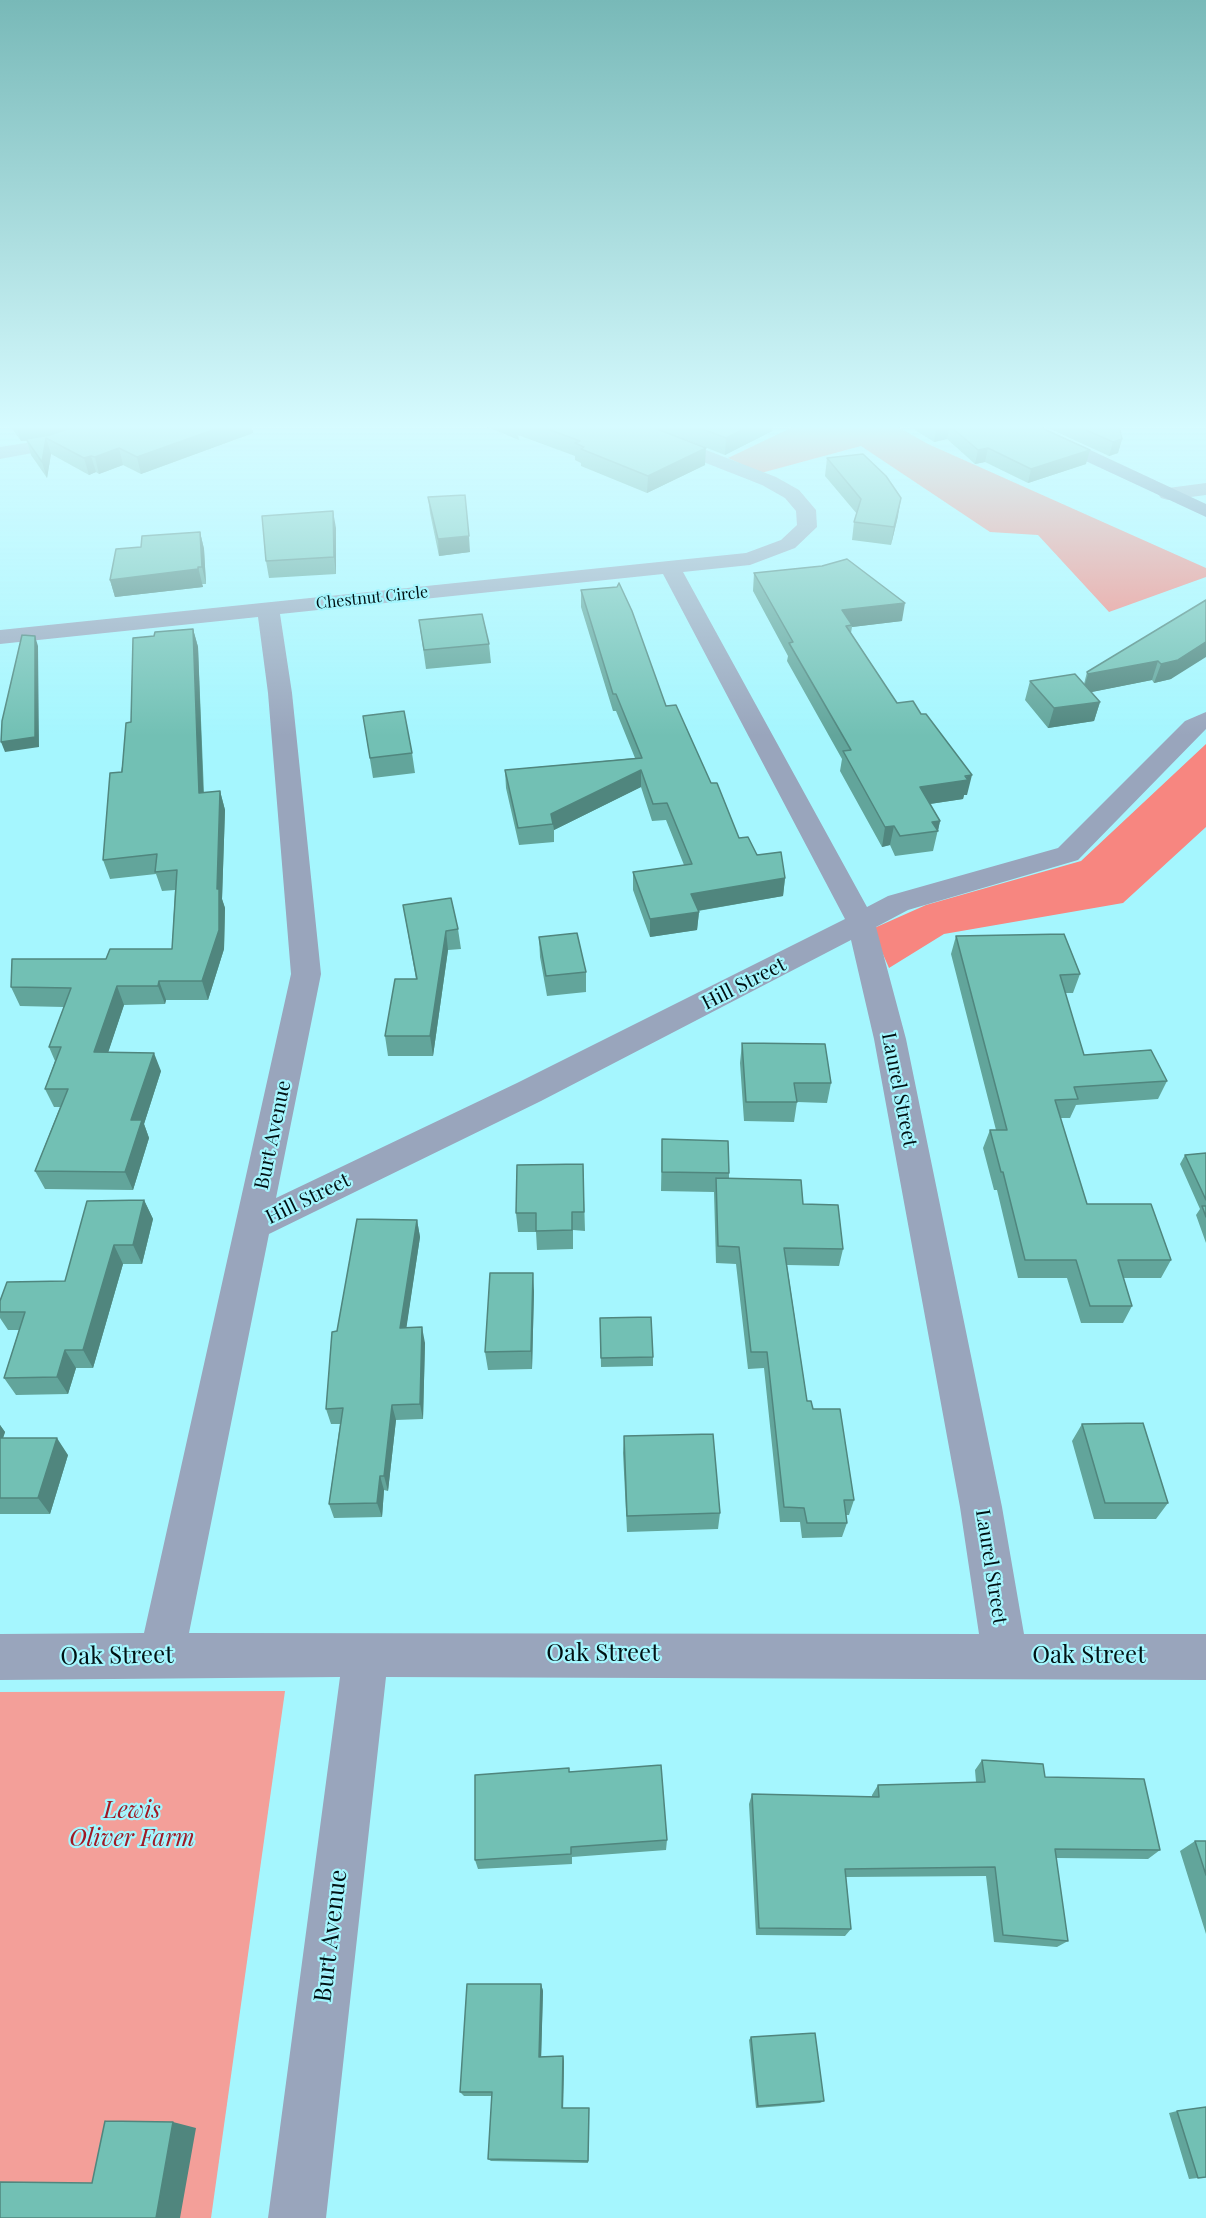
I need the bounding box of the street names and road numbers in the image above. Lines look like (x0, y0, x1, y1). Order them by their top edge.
street label: Chestnut Circle (315, 583, 429, 613)
street label: Hill Street (698, 953, 790, 1015)
street label: Laurel Street (876, 1031, 922, 1149)
street label: Burt Avenue (250, 1078, 296, 1192)
street label: Hill Street (262, 1168, 354, 1230)
street label: Laurel Street (970, 1508, 1012, 1626)
street label: Oak Street (546, 1640, 660, 1668)
street label: Oak Street (60, 1641, 174, 1671)
street label: Oak Street (1032, 1642, 1146, 1670)
street label: Burt Avenue (309, 1868, 353, 2004)

